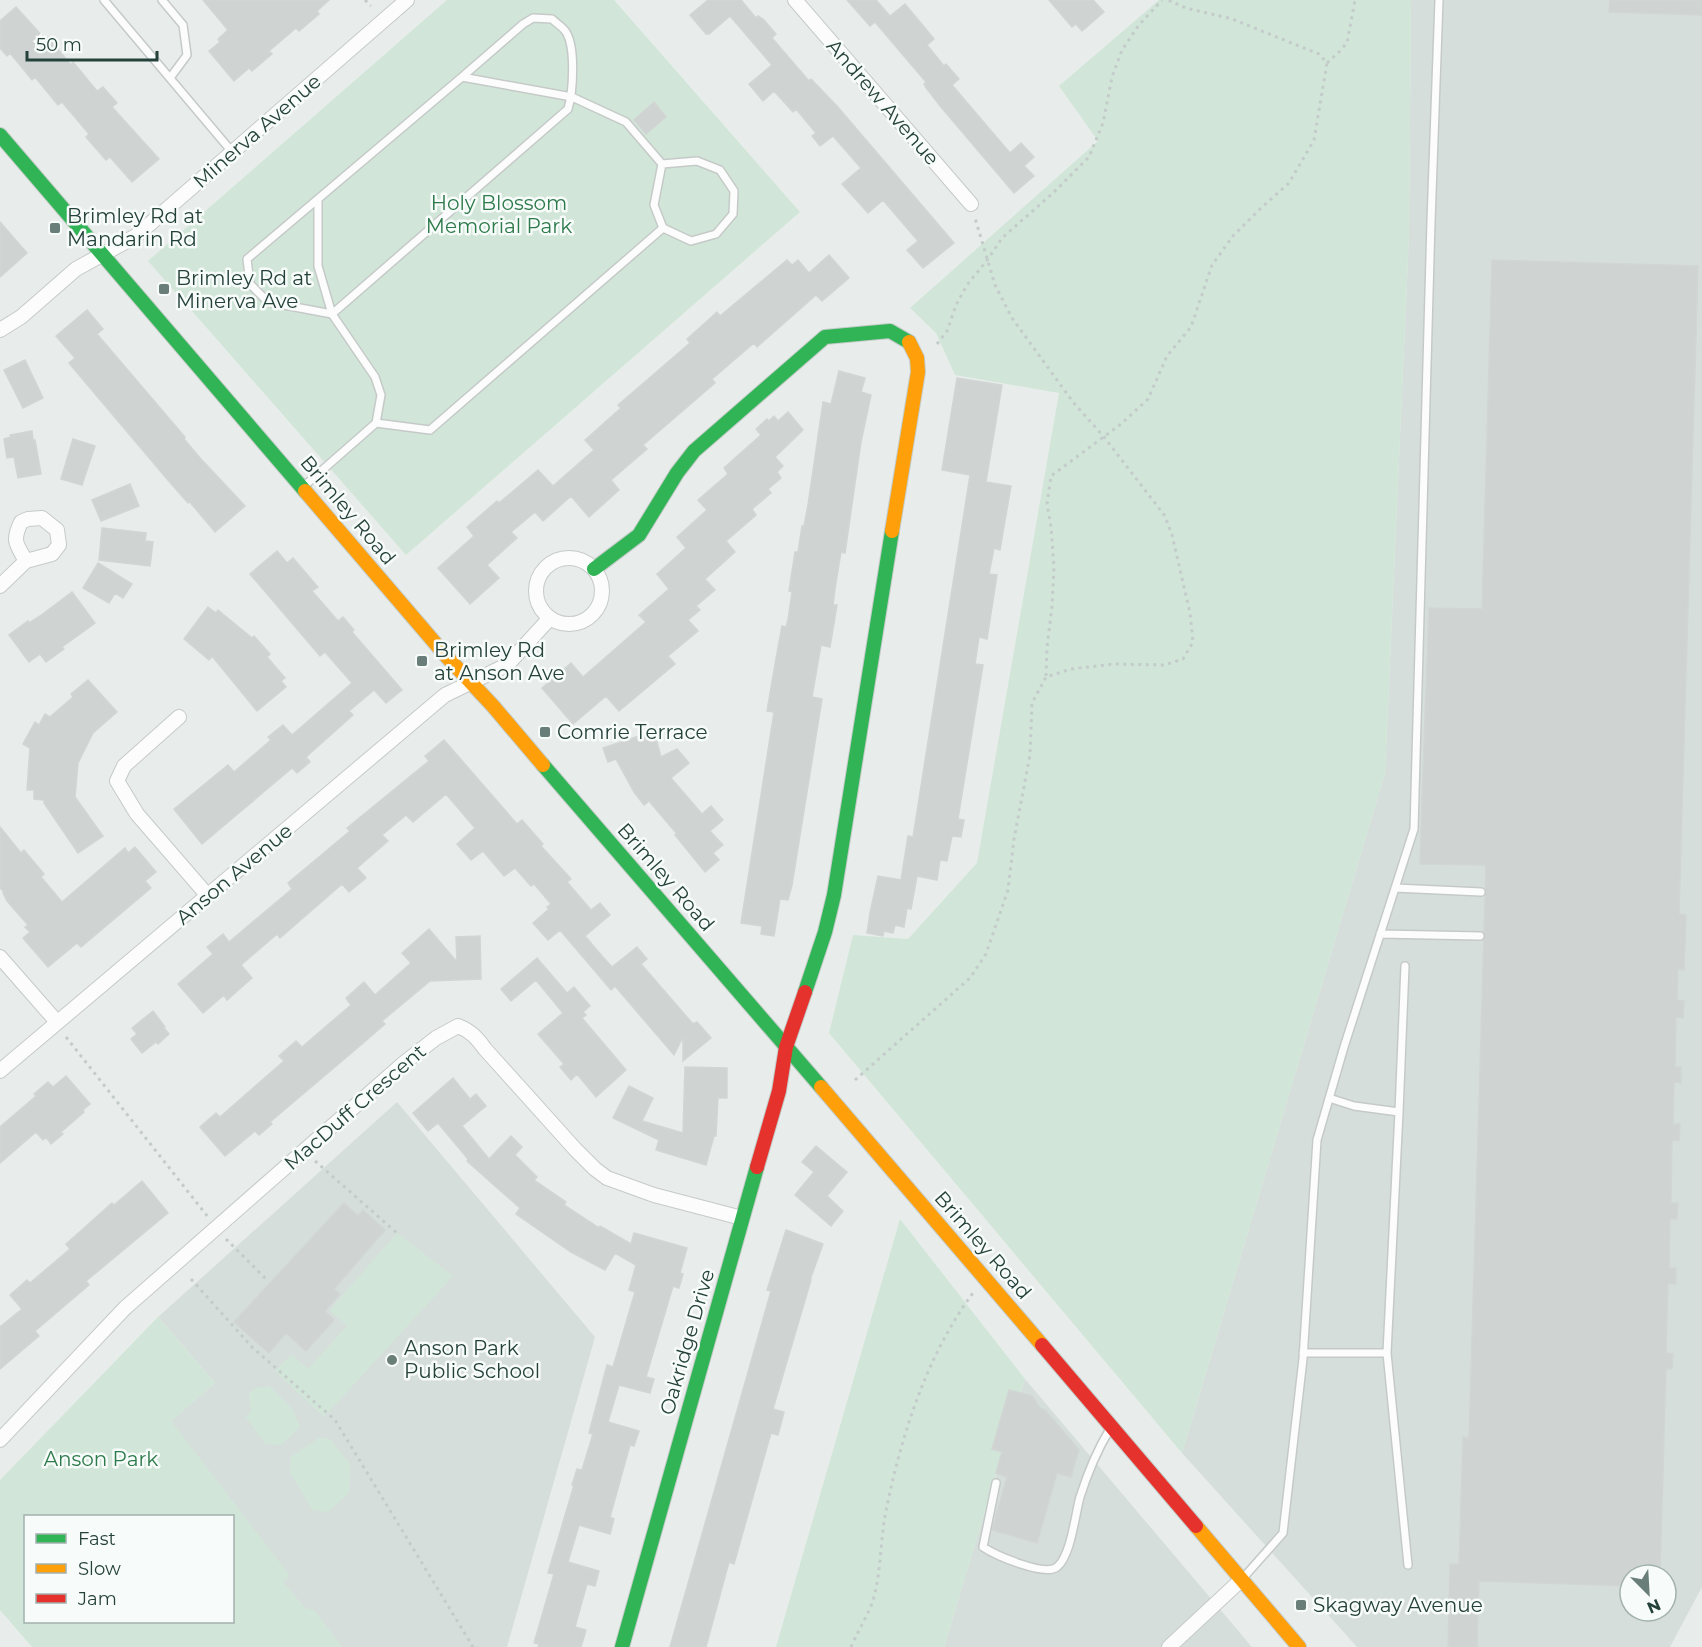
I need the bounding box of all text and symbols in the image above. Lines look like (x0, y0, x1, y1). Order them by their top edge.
scale bar (27, 24, 158, 62)
text: 50 m (36, 34, 82, 56)
street label: Andrew Avenue (822, 34, 944, 170)
street label: Minerva Avenue (188, 69, 326, 193)
park label: Holy Blossom Memorial Park (426, 191, 572, 238)
place label: Brimley Rd at Mandarin Rd (67, 204, 203, 251)
marker: Brimley Rd at Mandarin Rd (48, 221, 62, 235)
place label: Brimley Rd at Minerva Ave (176, 266, 312, 313)
marker: Brimley Rd at Minerva Ave (157, 282, 171, 296)
street label: Brimley Road (295, 450, 401, 570)
place label: Brimley Rd at Anson Ave (434, 638, 565, 685)
marker: Brimley Rd at Anson Ave (415, 654, 429, 668)
place label: Comrie Terrace (557, 720, 708, 744)
marker: Comrie Terrace (538, 725, 552, 739)
street label: Anson Avenue (171, 818, 297, 930)
street label: Brimley Road (613, 818, 719, 936)
street label: MacDuff Crescent (279, 1039, 431, 1175)
street label: Brimley Road (930, 1186, 1036, 1304)
street label: Oakridge Drive (655, 1266, 719, 1418)
place label: Anson Park Public School (404, 1336, 540, 1383)
marker: Anson Park Public School (385, 1353, 399, 1367)
park label: Anson Park (44, 1447, 158, 1471)
legend (24, 1515, 234, 1623)
text: Fast (78, 1528, 116, 1550)
text: Slow (78, 1558, 121, 1580)
north arrow (1618, 1563, 1678, 1623)
text: Jam (77, 1588, 117, 1610)
place label: Skagway Avenue (1313, 1593, 1483, 1617)
text: N (1644, 1595, 1664, 1618)
marker: Skagway Avenue (1294, 1598, 1308, 1612)

